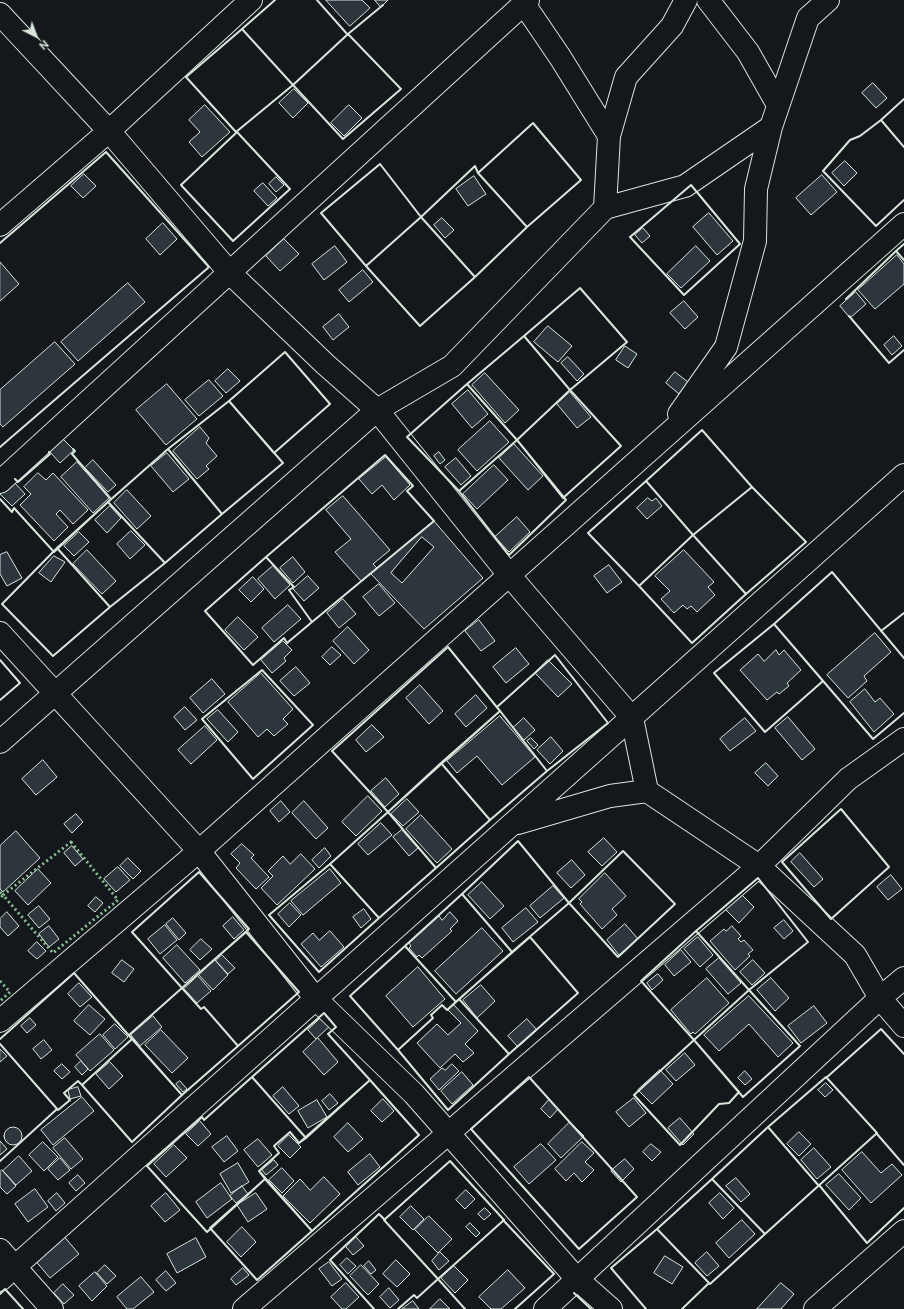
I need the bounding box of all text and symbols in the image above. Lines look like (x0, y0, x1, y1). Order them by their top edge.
north arrow (16, 16, 56, 56)
text: N (37, 38, 51, 52)

